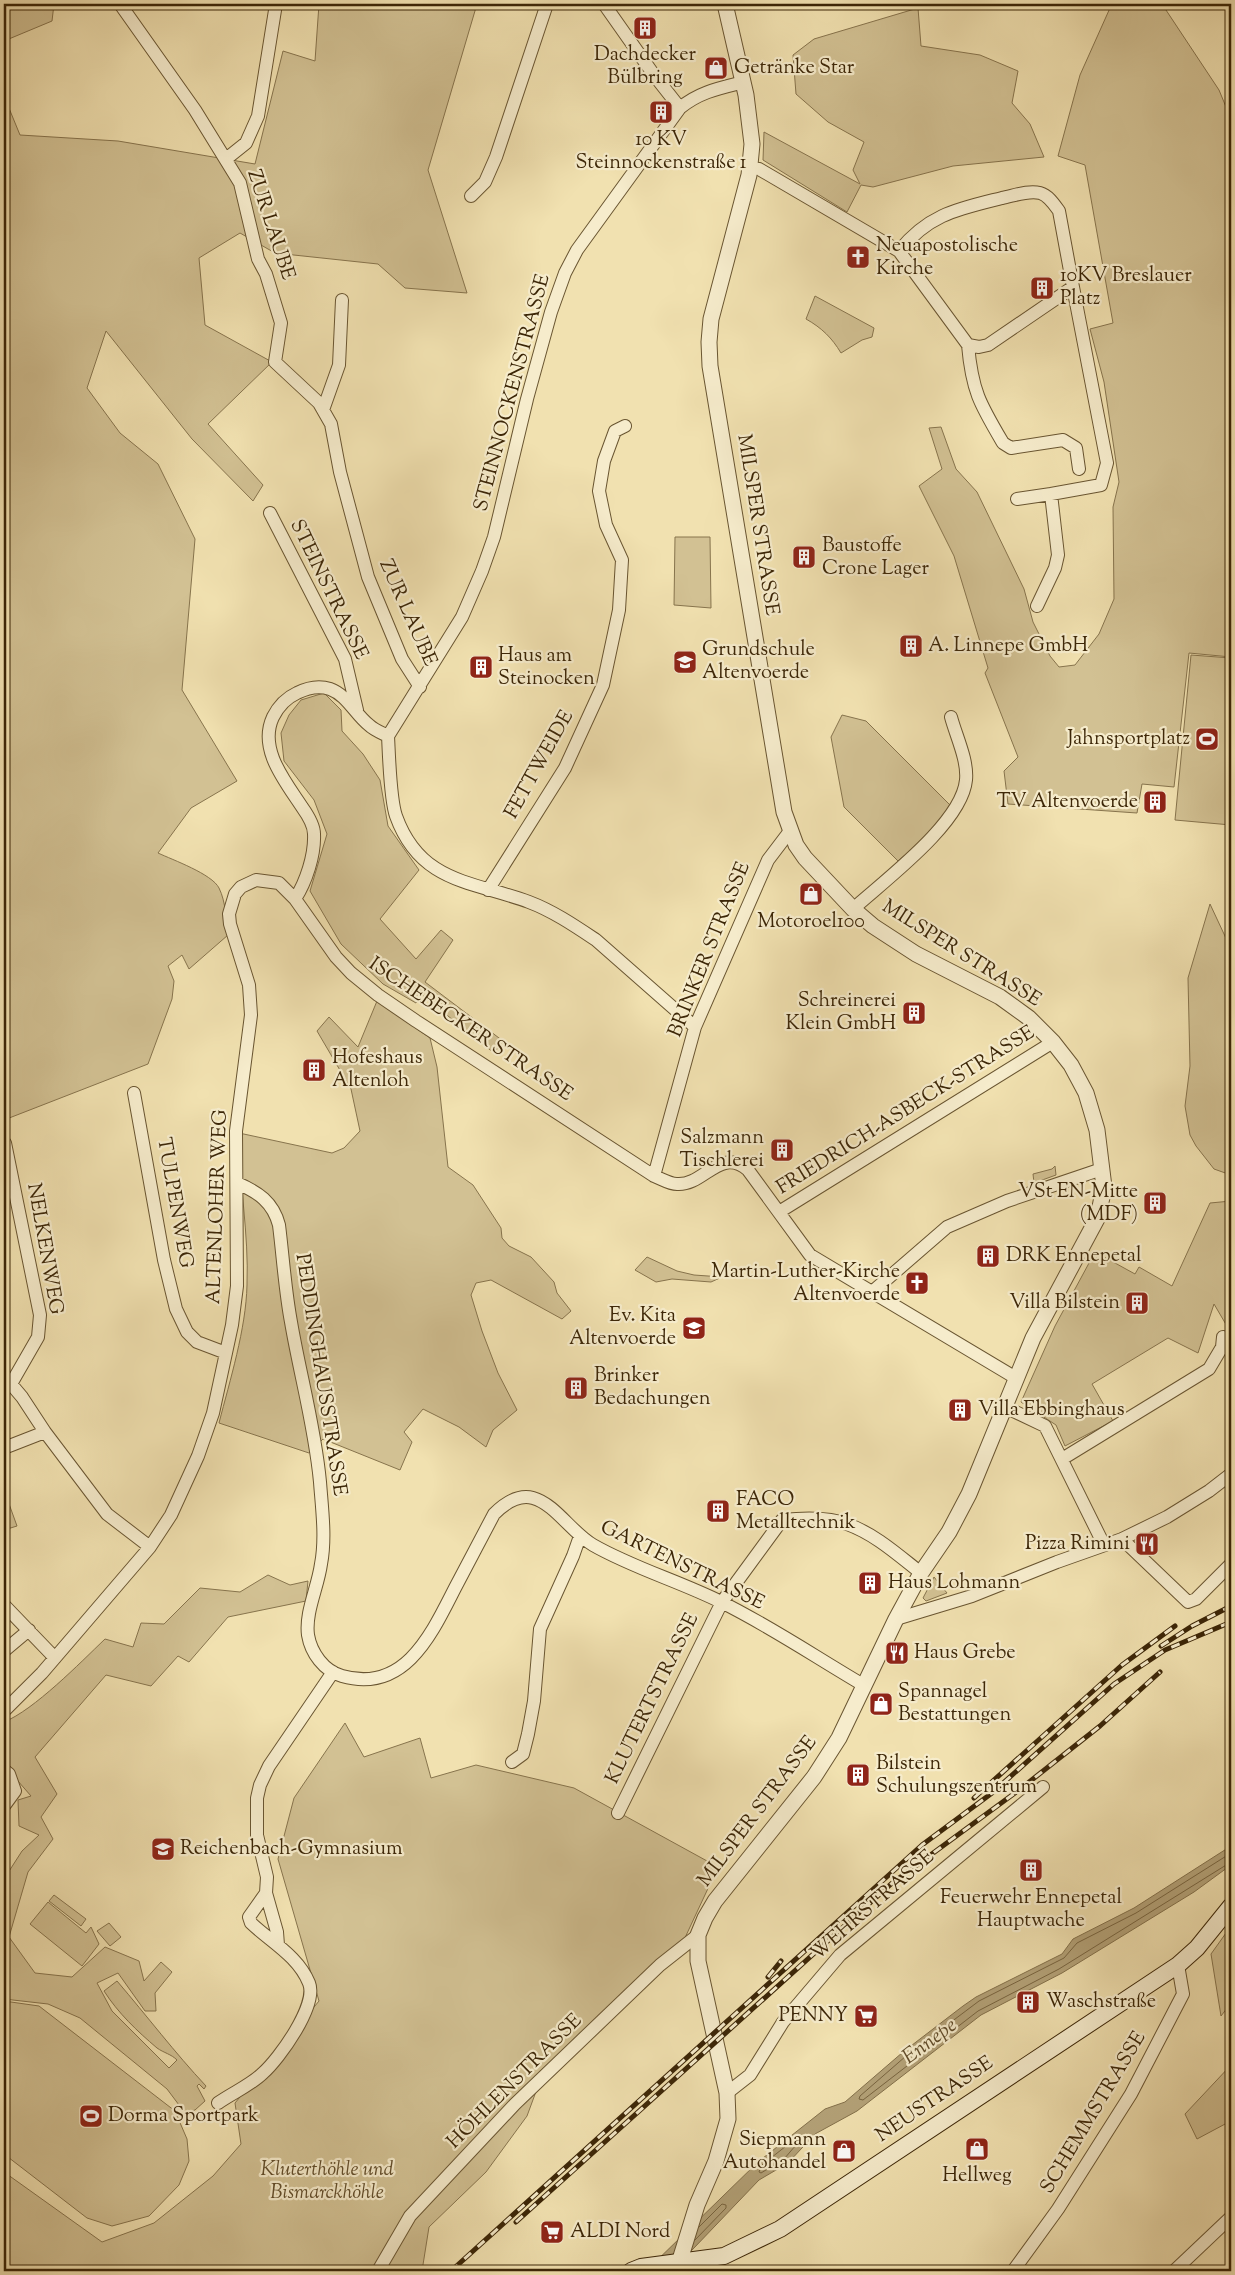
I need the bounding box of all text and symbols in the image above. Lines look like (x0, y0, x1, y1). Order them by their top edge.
building icon: Dachdecker Bülbring (632, 15, 658, 41)
place label: Dachdecker Bülbring (594, 41, 696, 93)
place label: Getränke Star (734, 54, 855, 83)
shop icon: Getränke Star (703, 55, 729, 81)
building icon: 10 KV Steinnockenstraße 1 (648, 99, 674, 125)
place label: 10 KV Steinnockenstraße 1 (575, 126, 747, 178)
street label: ZUR LAUBE (239, 166, 301, 284)
place label: Neuapostolische Kirche (876, 232, 1018, 284)
church icon: Neuapostolische Kirche (845, 244, 871, 270)
place label: 10KV Breslauer Platz (1060, 262, 1192, 314)
street label: STEINNOCKENSTRASSE (467, 271, 559, 515)
building icon: 10KV Breslauer Platz (1029, 275, 1055, 301)
street label: MILSPER STRASSE (728, 432, 786, 618)
street label: STEINSTRASSE (281, 515, 375, 665)
place label: Baustoffe Crone Lager (822, 532, 929, 584)
building icon: Baustoffe Crone Lager (791, 544, 817, 570)
street label: ZUR LAUBE (371, 555, 443, 671)
place label: A. Linnepe GmbH (928, 632, 1088, 661)
building icon: A. Linnepe GmbH (898, 633, 924, 659)
place label: Grundschule Altenvoerde (702, 636, 815, 688)
place label: Haus am Steinocken (498, 642, 595, 694)
school or university icon: Grundschule Altenvoerde (672, 649, 698, 675)
building icon: Haus am Steinocken (468, 654, 494, 680)
street label: FETTWEIDE (498, 705, 582, 825)
place label: Jahnsportplatz (1066, 725, 1190, 754)
sports icon: Jahnsportplatz (1194, 726, 1220, 752)
place label: TV Altenvoerde (996, 788, 1138, 817)
building icon: TV Altenvoerde (1142, 789, 1168, 815)
street label: BRINKER STRASSE (662, 858, 758, 1042)
shop icon: Motoroel100 (798, 881, 824, 907)
street label: MILSPER STRASSE (876, 893, 1046, 1015)
place label: Motoroel100 (757, 908, 865, 937)
street label: ISCHEBECKER STRASSE (362, 951, 578, 1109)
place label: Schreinerei Klein GmbH (786, 987, 896, 1039)
building icon: Schreinerei Klein GmbH (901, 1000, 927, 1026)
street label: FRIEDRICH-ASBECK-STRASSE (771, 1019, 1041, 1203)
place label: Hofeshaus Altenloh (332, 1044, 423, 1096)
building icon: Hofeshaus Altenloh (301, 1057, 327, 1083)
street label: ALTENLOHER WEG (200, 1109, 236, 1305)
place label: Salzmann Tischlerei (680, 1124, 764, 1176)
street label: TULPENWEG (148, 1135, 200, 1271)
building icon: Salzmann Tischlerei (769, 1137, 795, 1163)
place label: VSt EN-Mitte (MDF) (1018, 1178, 1138, 1230)
street label: NELKENWEG (18, 1181, 70, 1317)
building icon: VSt EN-Mitte (MDF) (1142, 1190, 1168, 1216)
place label: DRK Ennepetal (1006, 1242, 1142, 1271)
building icon: DRK Ennepetal (975, 1243, 1001, 1269)
street label: PEDDINGHAUSSTRASSE (286, 1252, 354, 1498)
place label: Martin-Luther-Kirche Altenvoerde (711, 1258, 900, 1310)
church icon: Martin-Luther-Kirche Altenvoerde (904, 1270, 930, 1296)
place label: Villa Bilstein (1009, 1289, 1120, 1318)
building icon: Villa Bilstein (1124, 1290, 1150, 1316)
place label: Ev. Kita Altenvoerde (569, 1302, 676, 1354)
school or university icon: Ev. Kita Altenvoerde (681, 1315, 707, 1341)
place label: Brinker Bedachungen (594, 1362, 711, 1414)
building icon: Brinker Bedachungen (563, 1375, 589, 1401)
place label: Villa Ebbinghaus (978, 1396, 1125, 1425)
building icon: Villa Ebbinghaus (947, 1397, 973, 1423)
place label: FACO Metalltechnik (736, 1486, 856, 1538)
building icon: FACO Metalltechnik (705, 1498, 731, 1524)
street label: GARTENSTRASSE (595, 1514, 769, 1618)
place label: Pizza Rimini (1025, 1530, 1130, 1559)
restaurant icon: Pizza Rimini (1134, 1531, 1160, 1557)
place label: Haus Lohmann (888, 1569, 1021, 1598)
building icon: Haus Lohmann (857, 1570, 883, 1596)
street label: KLUTERTSTRASSE (599, 1608, 707, 1790)
place label: Haus Grebe (914, 1639, 1016, 1668)
restaurant icon: Haus Grebe (884, 1640, 910, 1666)
place label: Spannagel Bestattungen (898, 1678, 1011, 1730)
shop icon: Spannagel Bestattungen (868, 1691, 894, 1717)
street label: MILSPER STRASSE (691, 1730, 825, 1894)
place label: Bilstein Schulungszentrum (876, 1750, 1037, 1802)
building icon: Bilstein Schulungszentrum (845, 1762, 871, 1788)
place label: Reichenbach-Gymnasium (180, 1835, 403, 1864)
school or university icon: Reichenbach-Gymnasium (150, 1836, 176, 1862)
street label: WEHRSTRASSE (804, 1844, 942, 1968)
building icon: Feuerwehr Ennepetal Hauptwache (1018, 1857, 1044, 1883)
place label: Feuerwehr Ennepetal Hauptwache (940, 1884, 1122, 1936)
place label: Waschstraße (1046, 1988, 1156, 2017)
building icon: Waschstraße (1015, 1989, 1041, 2015)
place label: PENNY (778, 2002, 848, 2031)
supermarket icon: PENNY (853, 2003, 879, 2029)
street label: HÖHLENSTRASSE (440, 2007, 589, 2156)
water label: Ennepe (896, 2011, 964, 2073)
street label: SCHEMMSTRASSE (1034, 2026, 1154, 2200)
street label: NEUSTRASSE (870, 2050, 1000, 2150)
place label: Dorma Sportpark (108, 2102, 259, 2131)
sports icon: Dorma Sportpark (78, 2103, 104, 2129)
place label: Siepmann Autohandel (723, 2126, 826, 2178)
shop icon: Hellweg (964, 2136, 990, 2162)
shop icon: Siepmann Autohandel (831, 2138, 857, 2164)
park label: Kluterthöhle und Bismarckhöhle (260, 2156, 394, 2208)
place label: Hellweg (942, 2162, 1012, 2191)
place label: ALDI Nord (570, 2218, 670, 2247)
supermarket icon: ALDI Nord (539, 2219, 565, 2245)

